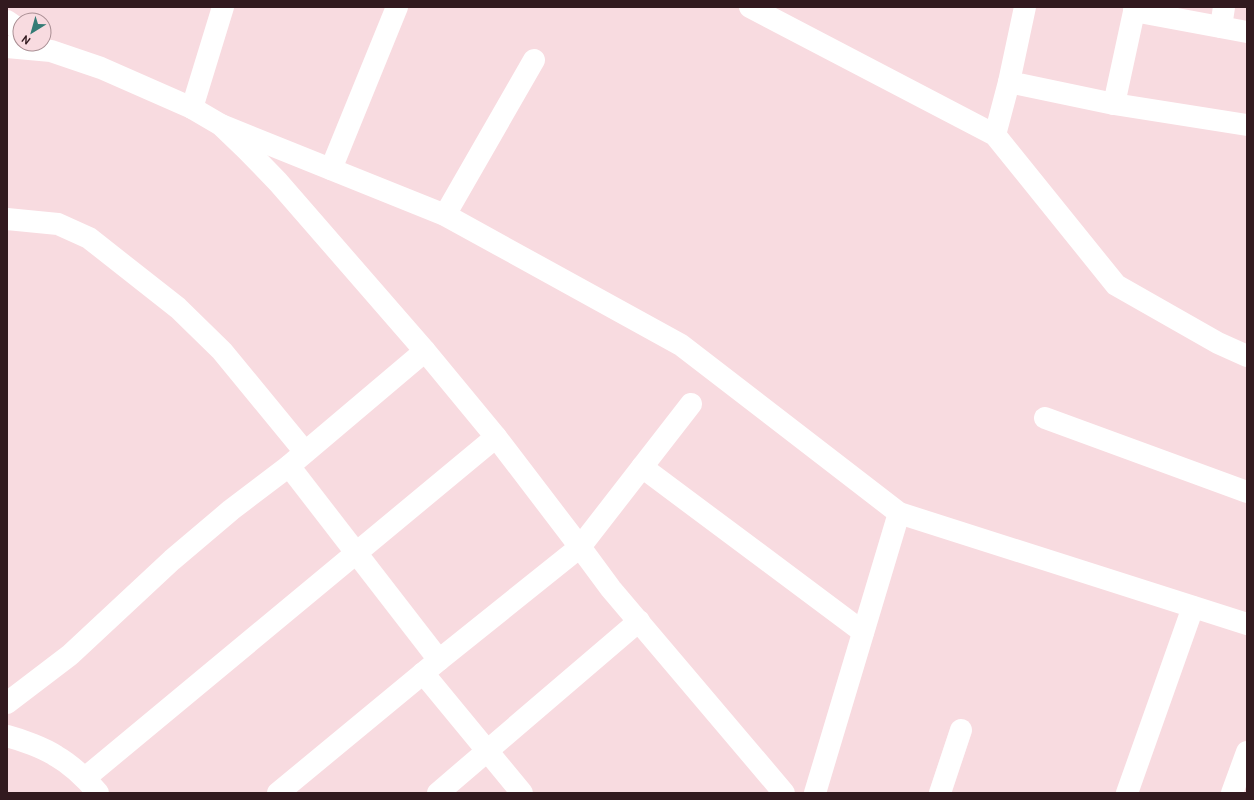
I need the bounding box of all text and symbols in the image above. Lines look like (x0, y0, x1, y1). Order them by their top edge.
north arrow (12, 12, 52, 52)
text: N (19, 31, 34, 47)

